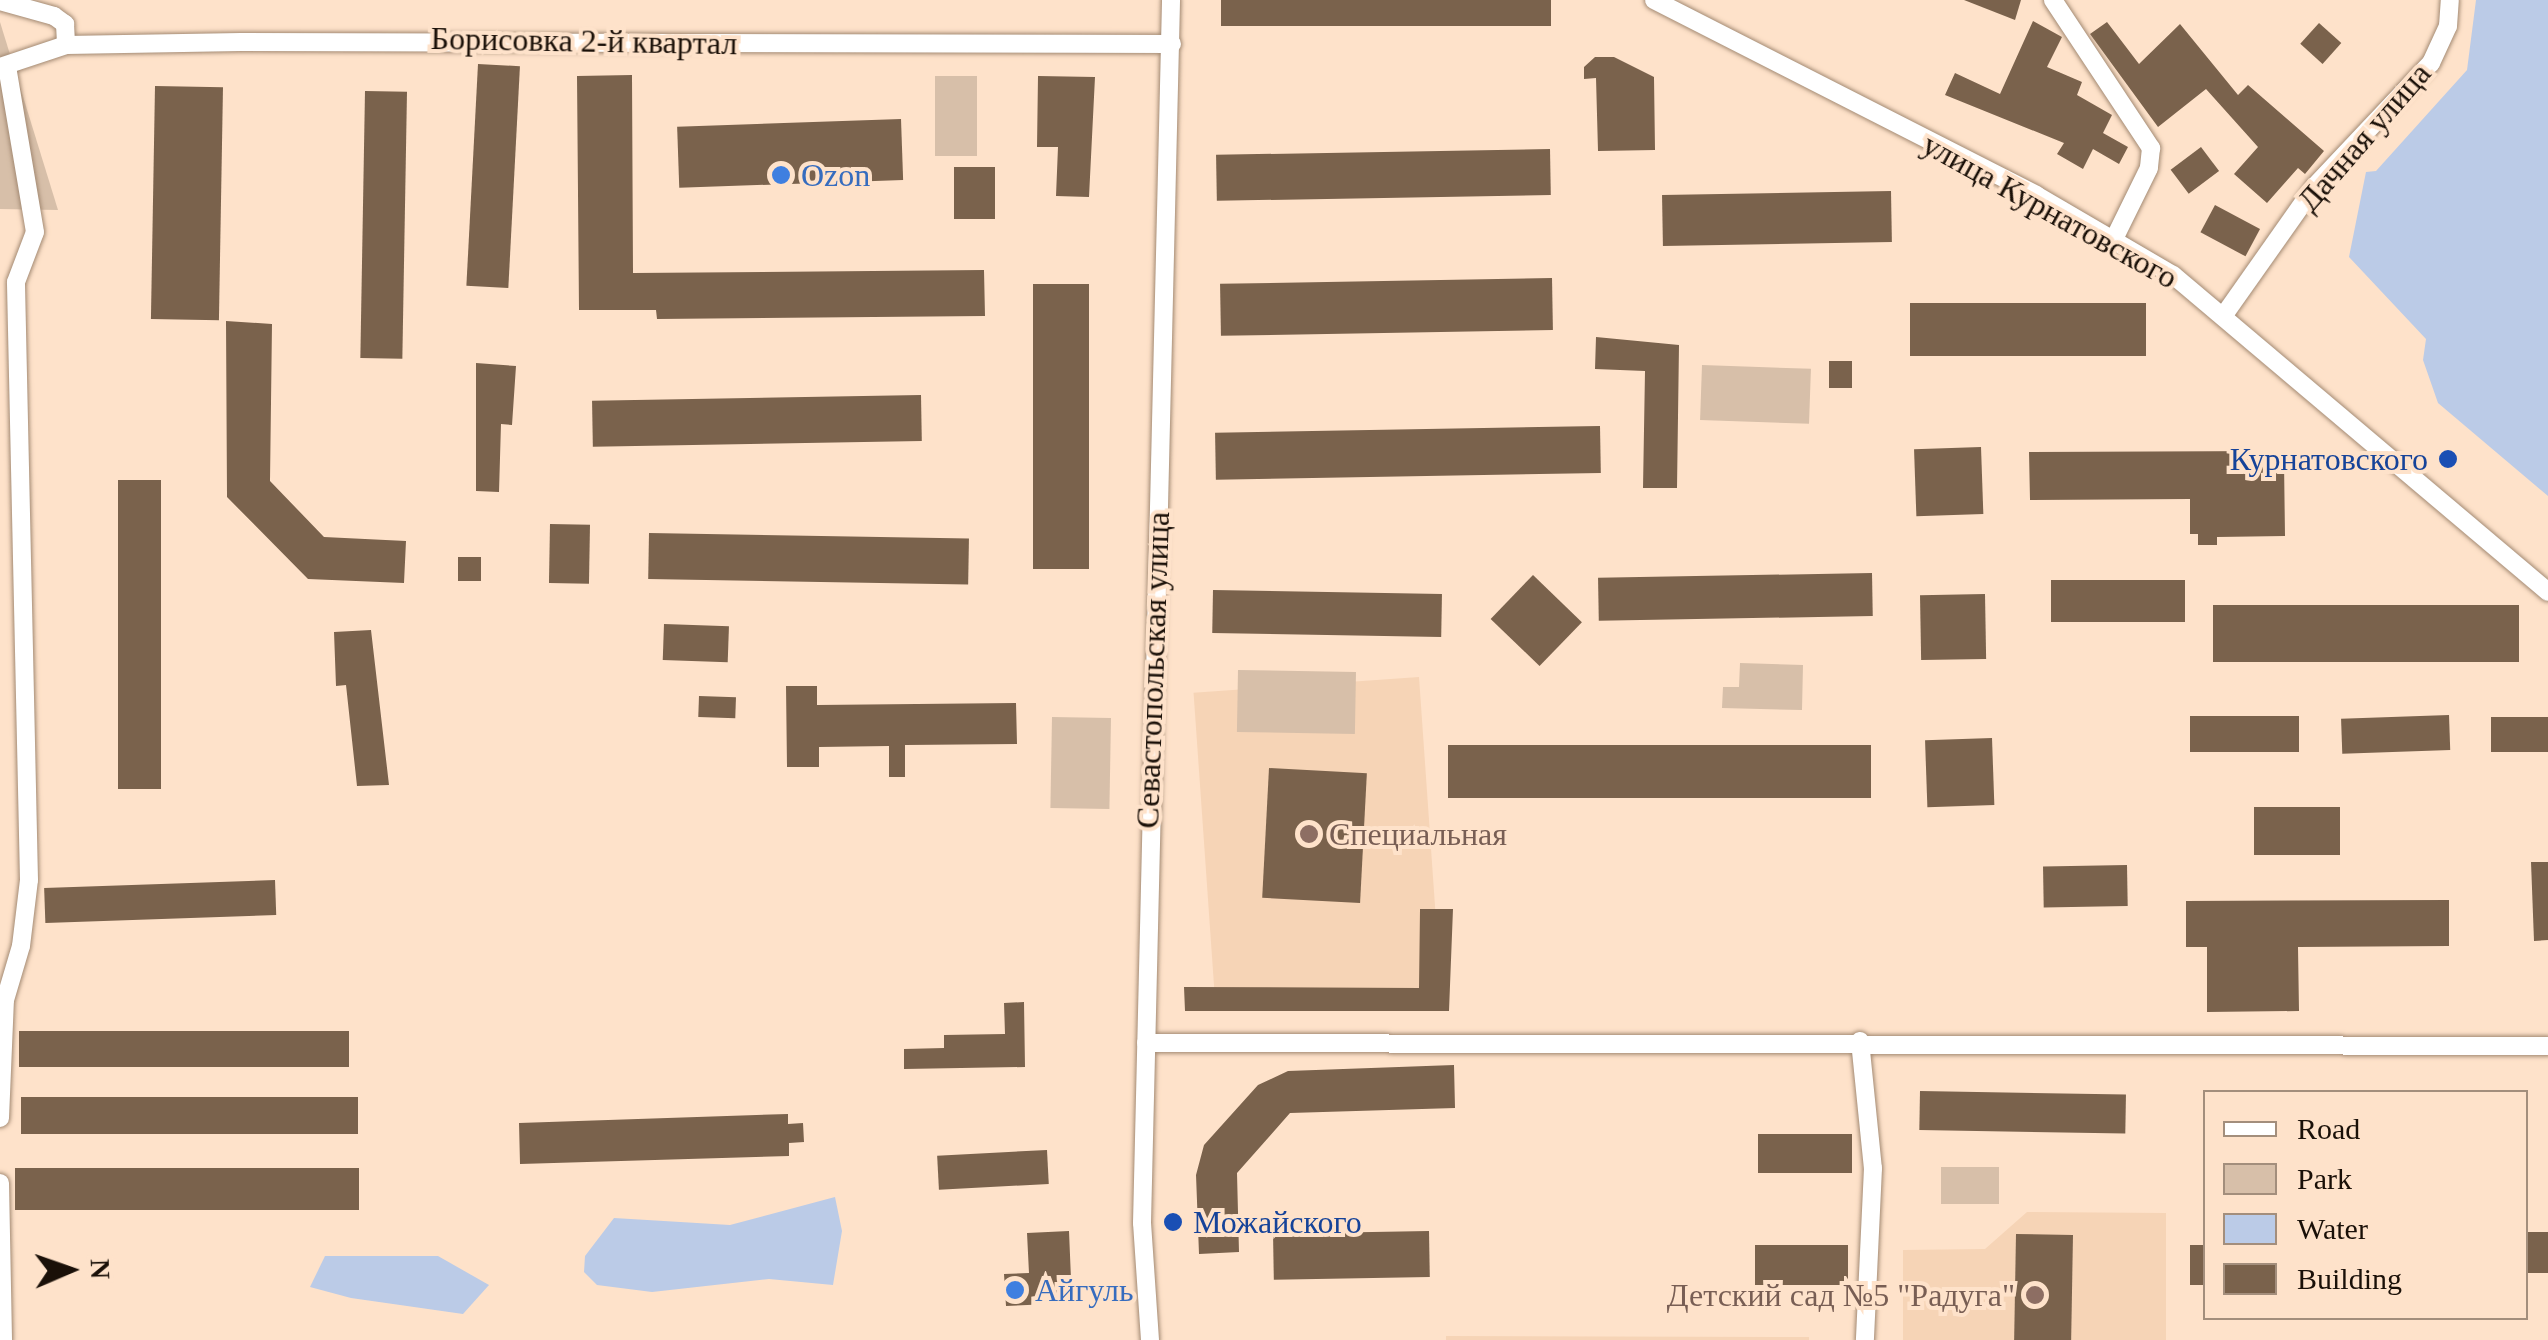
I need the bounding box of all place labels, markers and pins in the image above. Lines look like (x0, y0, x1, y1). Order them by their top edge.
place label: Ozon (801, 156, 870, 194)
marker: Ozon (770, 164, 792, 186)
place label: Курнатовского (2230, 440, 2428, 478)
marker: Курнатовского (2437, 448, 2459, 470)
place label: Специальная (1329, 815, 1507, 853)
marker: Специальная (1298, 823, 1320, 845)
place label: Можайского (1193, 1203, 1362, 1241)
marker: Можайского (1162, 1211, 1184, 1233)
place label: Айгуль (1035, 1271, 1134, 1309)
place label: Детский сад №5 "Радуга" (1667, 1276, 2015, 1314)
marker: Айгуль (1004, 1279, 1026, 1301)
marker: Детский сад №5 "Радуга" (2024, 1284, 2046, 1306)

